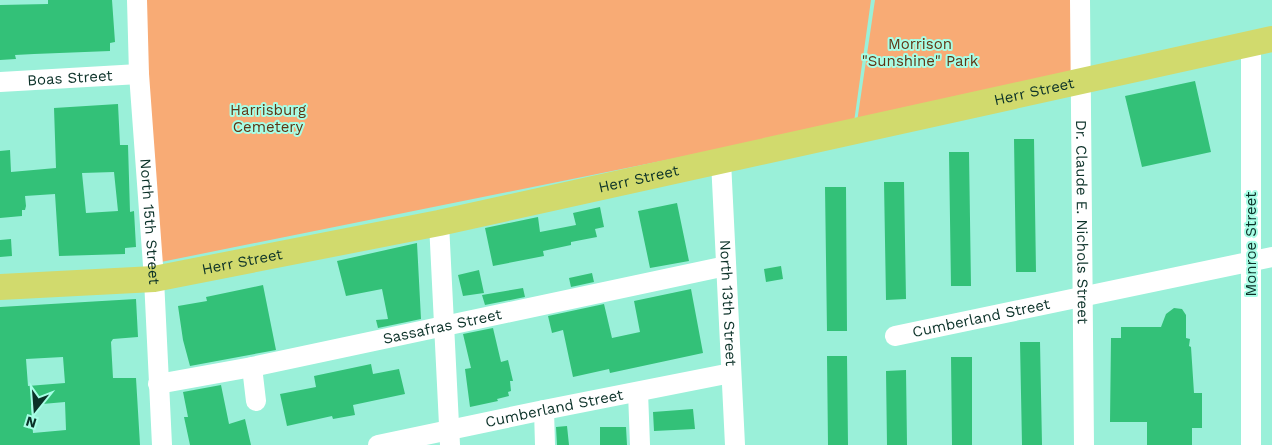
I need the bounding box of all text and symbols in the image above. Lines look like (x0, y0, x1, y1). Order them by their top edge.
park label: Morrison "Sunshine" Park (862, 35, 979, 70)
street label: Boas Street (27, 66, 114, 89)
street label: Herr Street (992, 74, 1077, 109)
park label: Harrisburg Cemetery (230, 101, 306, 136)
street label: Dr. Claude E. Nichols Street (1072, 120, 1092, 325)
street label: North 15th Street (136, 158, 163, 286)
street label: Herr Street (597, 161, 681, 197)
street label: Monroe Street (1242, 191, 1260, 296)
street label: North 13th Street (716, 239, 740, 367)
street label: Herr Street (200, 245, 285, 278)
street label: Cumberland Street (911, 295, 1052, 341)
street label: Sassafras Street (381, 305, 504, 348)
north arrow (10, 385, 60, 435)
street label: Cumberland Street (484, 385, 625, 431)
text: N (24, 413, 38, 432)

